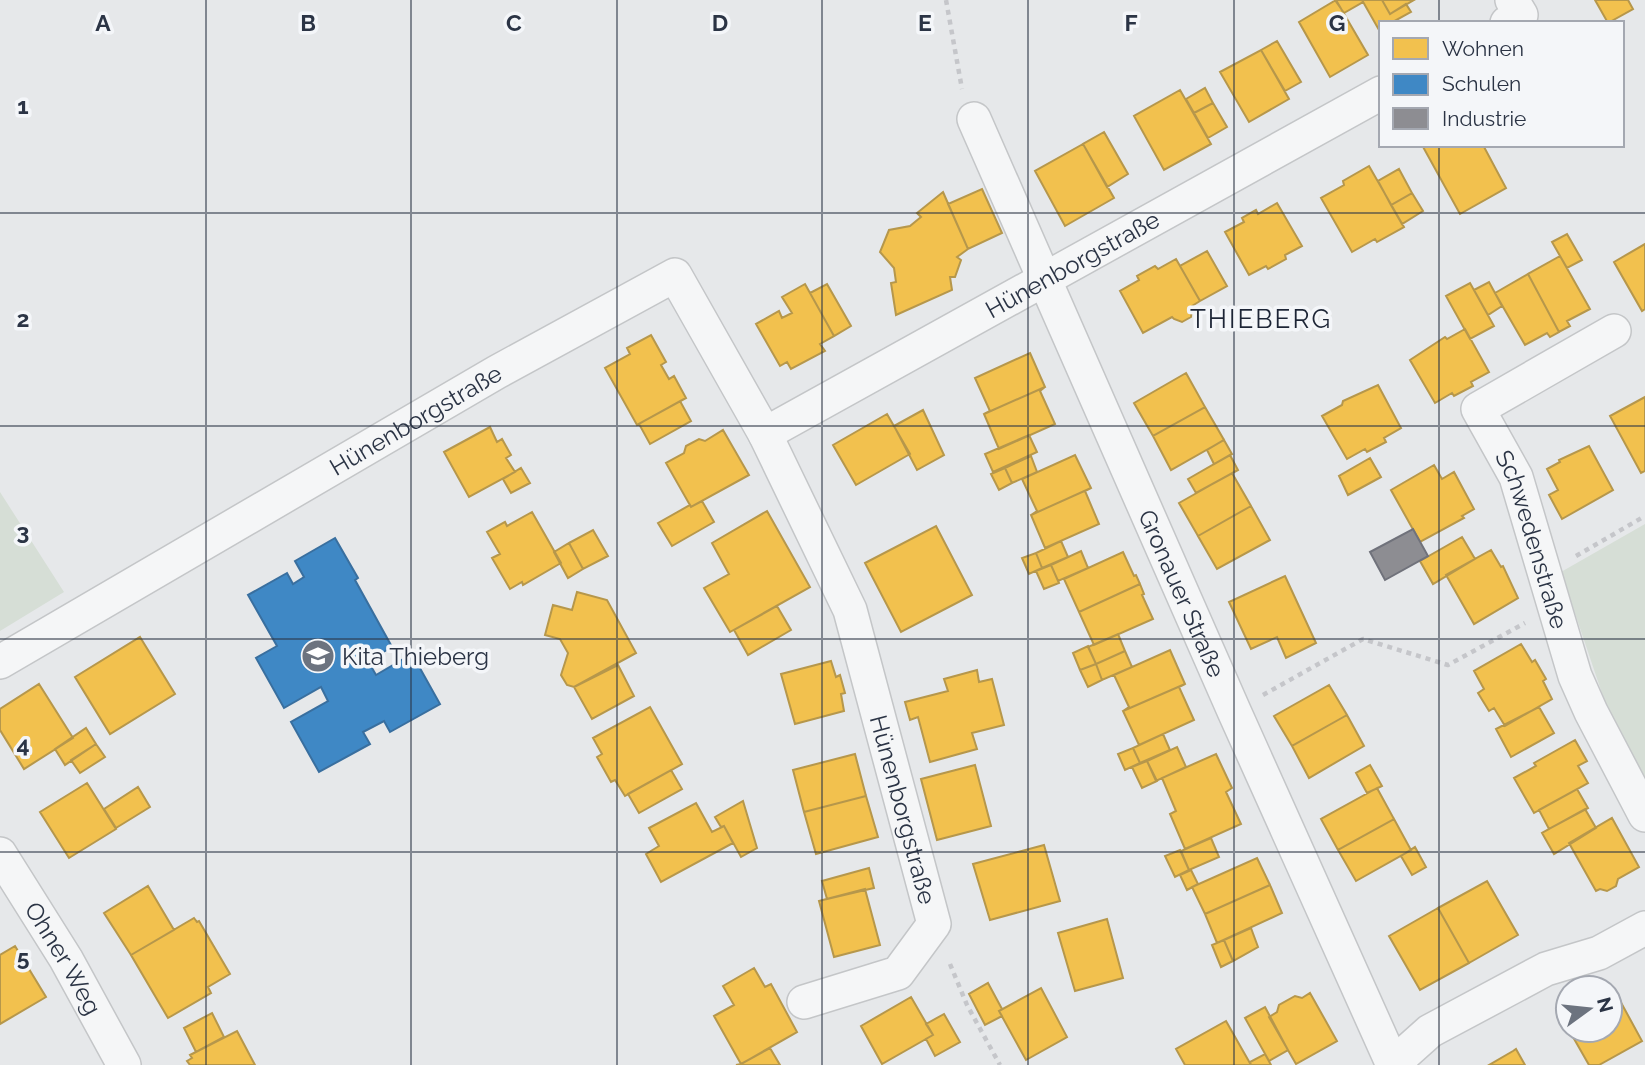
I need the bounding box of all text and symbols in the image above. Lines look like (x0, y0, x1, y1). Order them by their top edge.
text: A (95, 9, 111, 36)
text: B (300, 9, 316, 36)
text: C (506, 9, 522, 36)
text: D (712, 9, 728, 36)
text: E (918, 9, 932, 36)
text: F (1124, 9, 1138, 36)
text: G (1329, 9, 1345, 36)
legend (1379, 21, 1624, 147)
text: Wohnen (1442, 36, 1524, 61)
text: Schulen (1442, 71, 1521, 96)
text: 1 (17, 92, 29, 119)
text: Industrie (1442, 106, 1526, 131)
street label: Hünenborgstraße (980, 204, 1164, 324)
district label: THIEBERG (1190, 304, 1332, 334)
text: 2 (17, 305, 29, 332)
street label: Hünenborgstraße (324, 358, 507, 481)
street label: Schwedenstraße (1489, 445, 1575, 632)
street label: Gronauer Straße (1133, 505, 1232, 682)
text: 3 (17, 518, 29, 545)
school or university icon: Kita Thieberg (299, 637, 337, 675)
place label: Kita Thieberg (342, 642, 489, 671)
street label: Hünenborgstraße (864, 712, 943, 907)
text: 4 (16, 731, 30, 758)
street label: Ohner Weg (19, 896, 108, 1019)
text: 5 (17, 944, 30, 971)
north arrow (1554, 974, 1624, 1044)
text: N (1593, 995, 1618, 1014)

